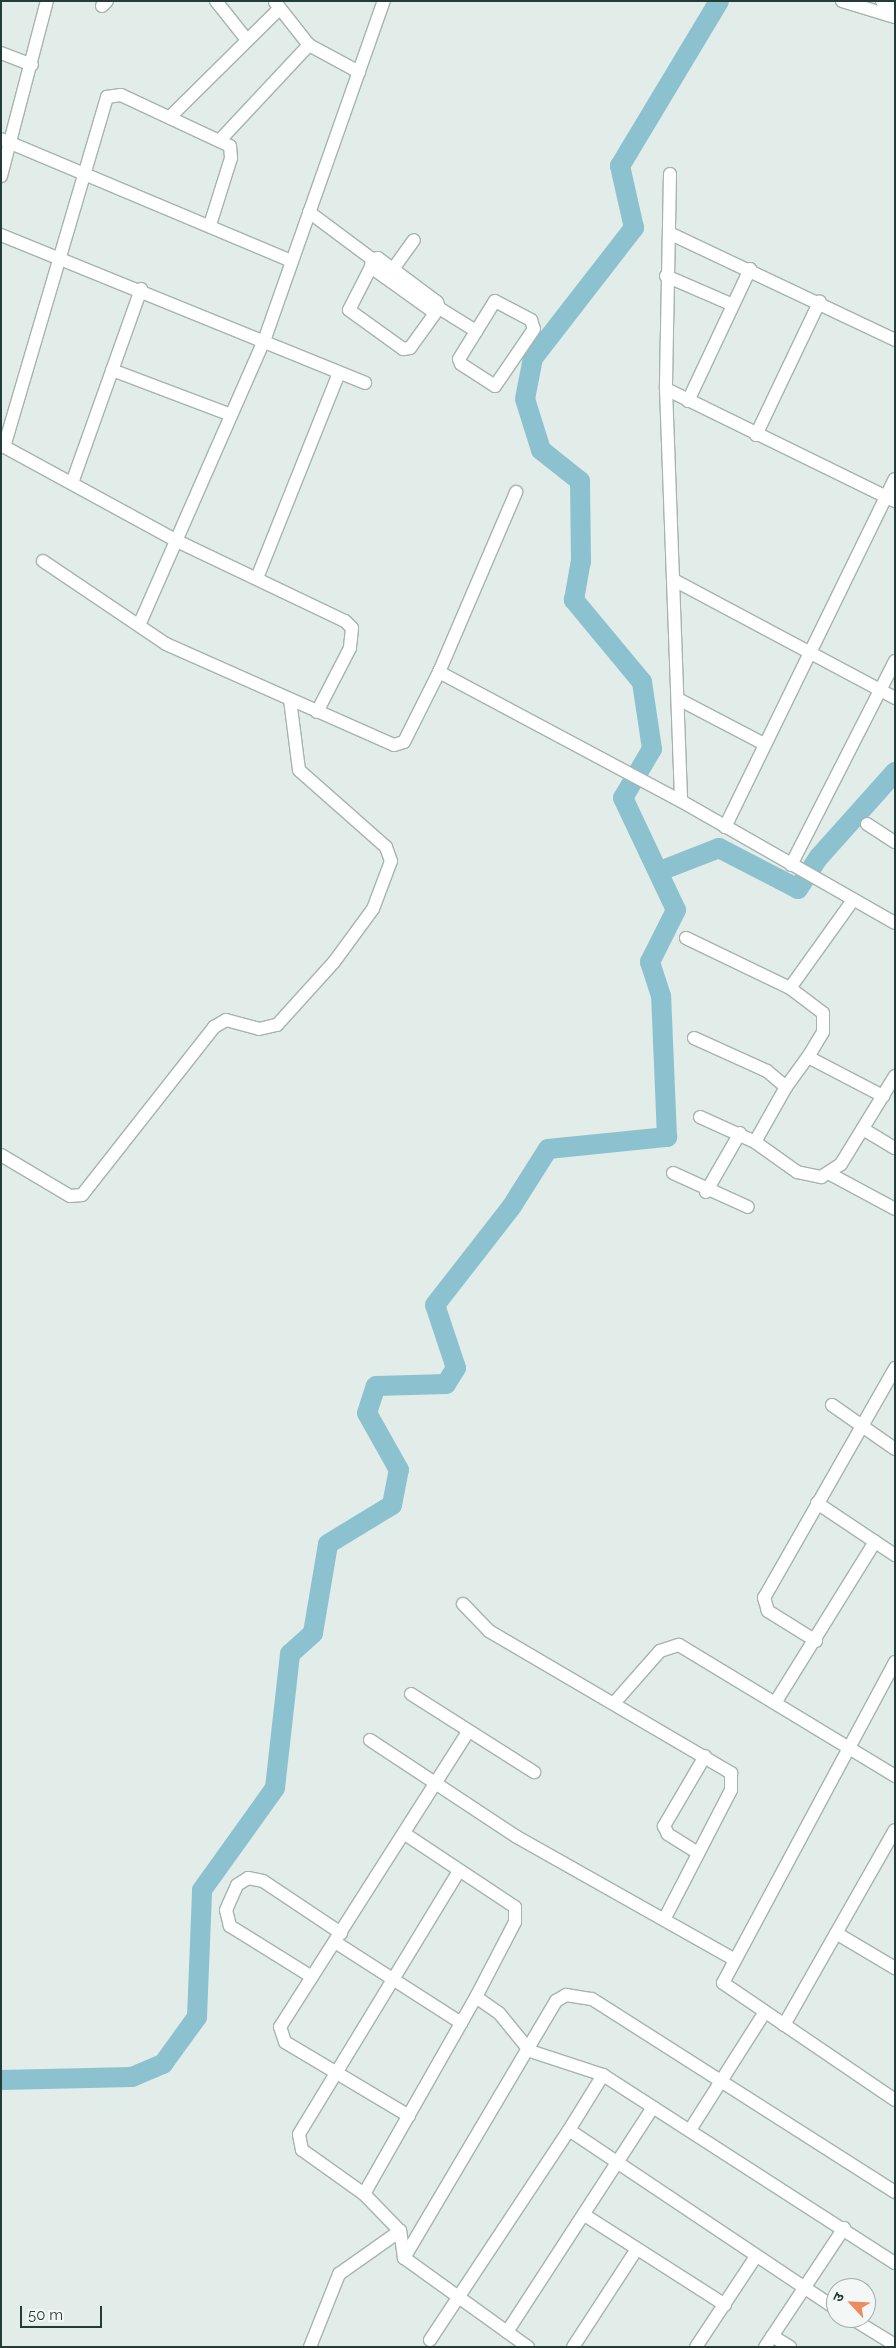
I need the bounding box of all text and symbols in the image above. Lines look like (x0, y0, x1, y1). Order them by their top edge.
north arrow (826, 2278, 876, 2328)
text: उ (829, 2290, 847, 2304)
scale bar (22, 2296, 105, 2328)
text: 50 m (28, 2306, 63, 2324)

